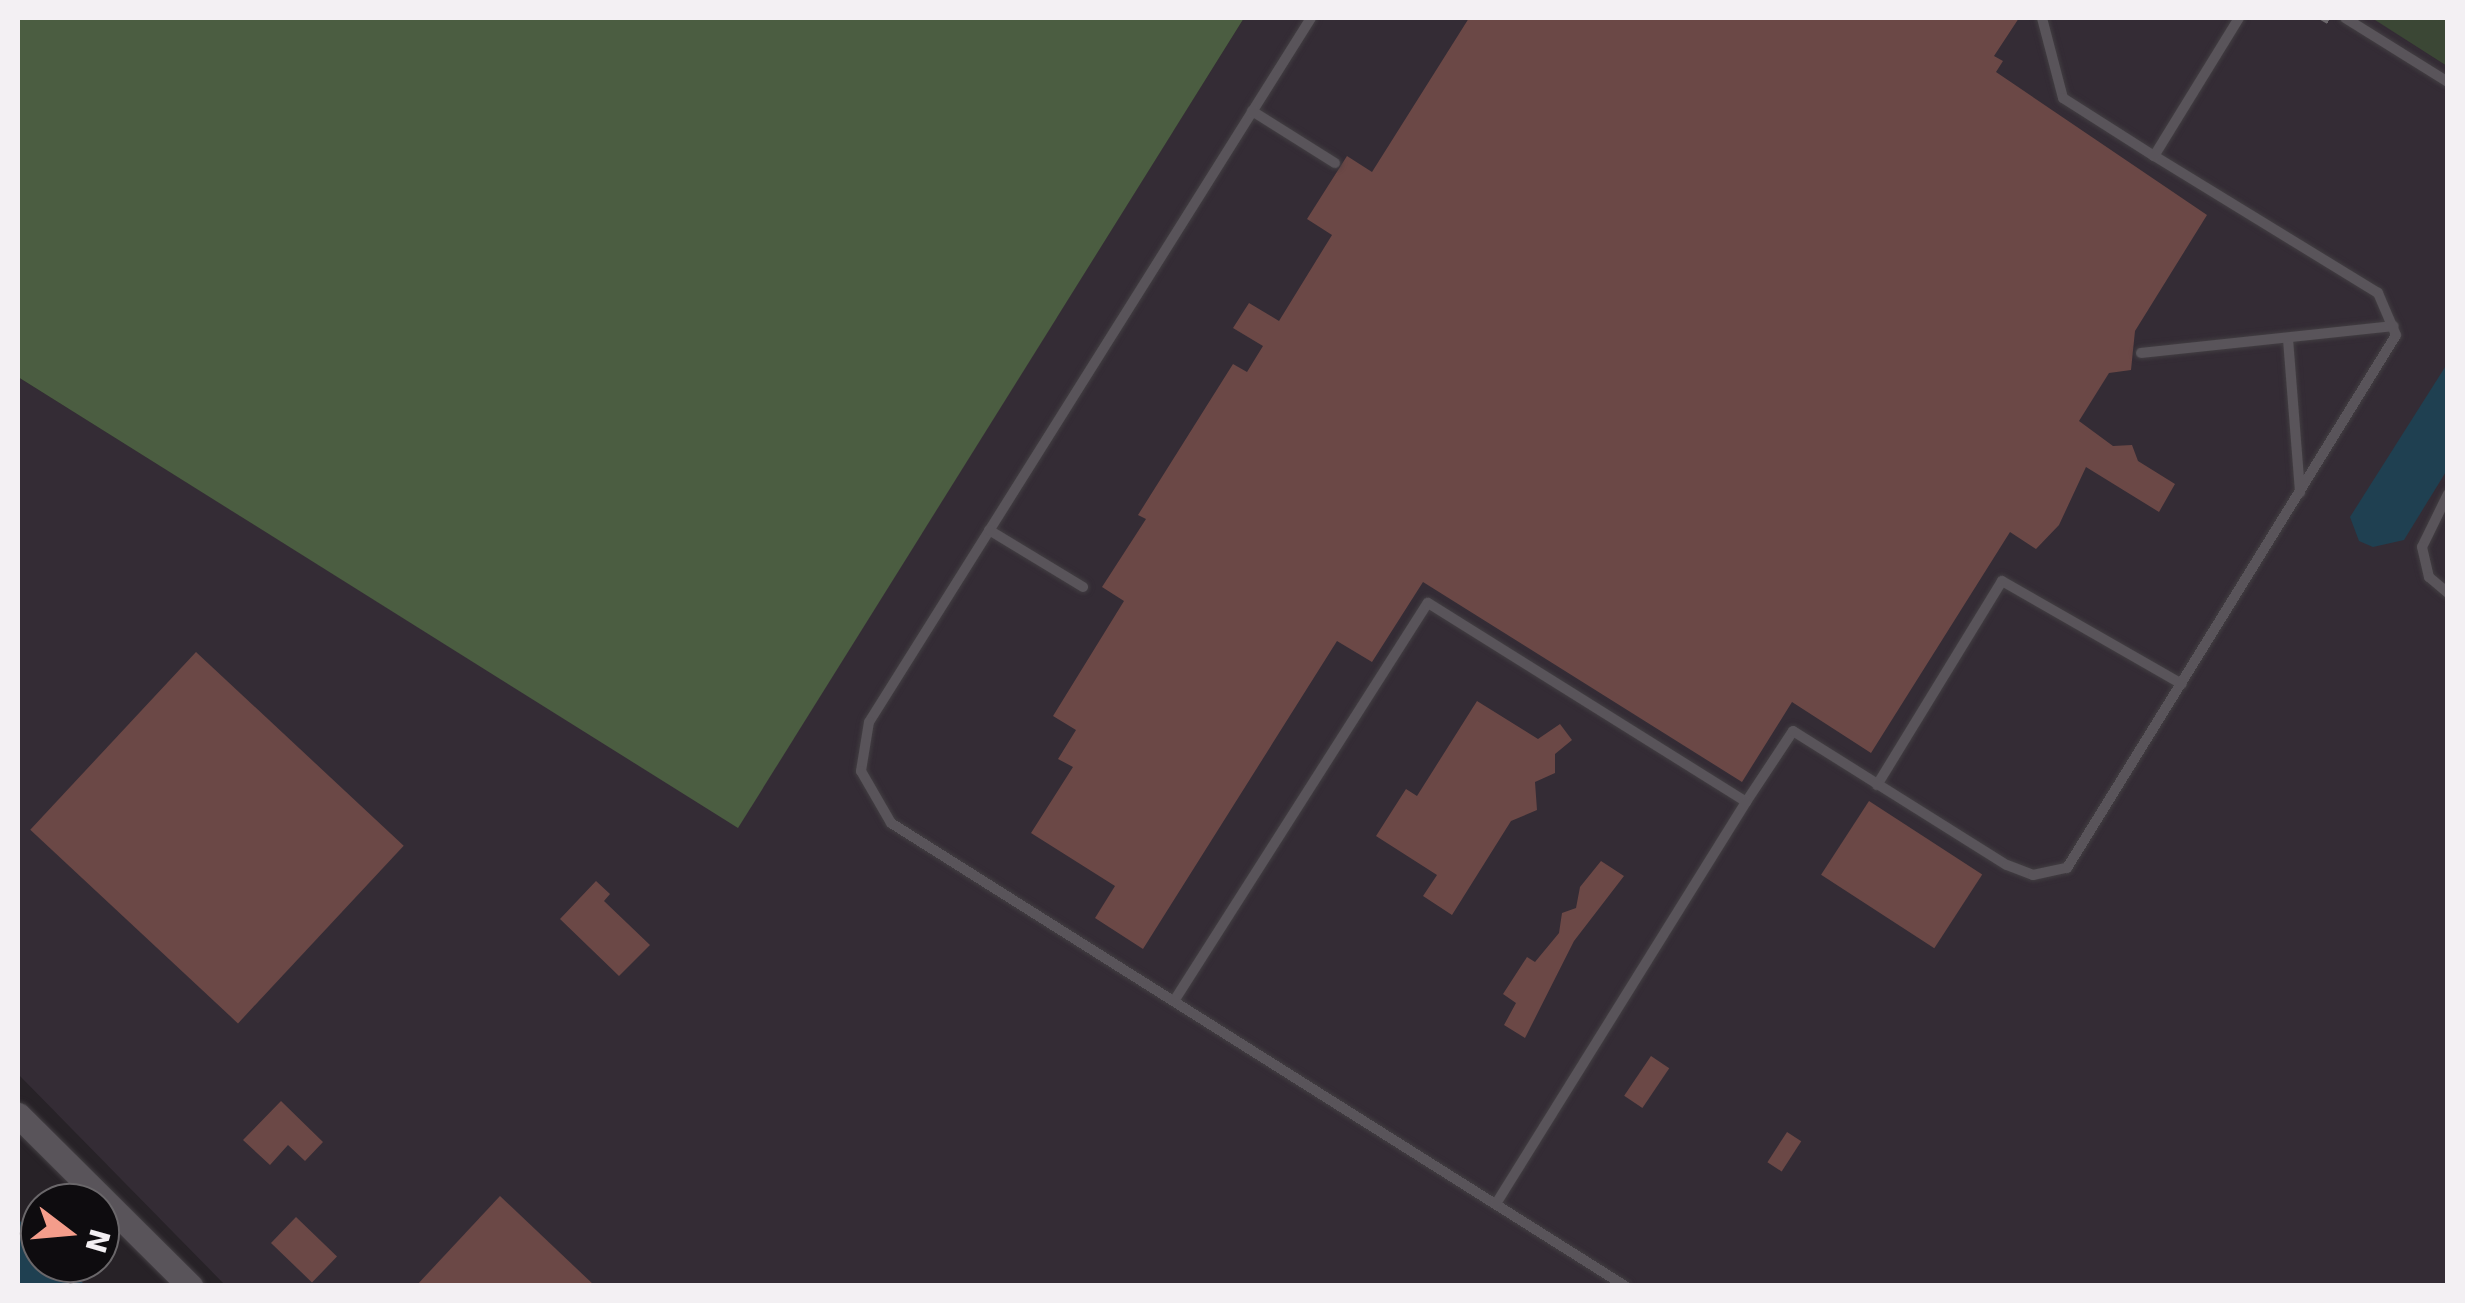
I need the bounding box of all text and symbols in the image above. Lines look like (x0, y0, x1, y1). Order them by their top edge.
north arrow (20, 1183, 120, 1283)
text: N (78, 1225, 116, 1257)

